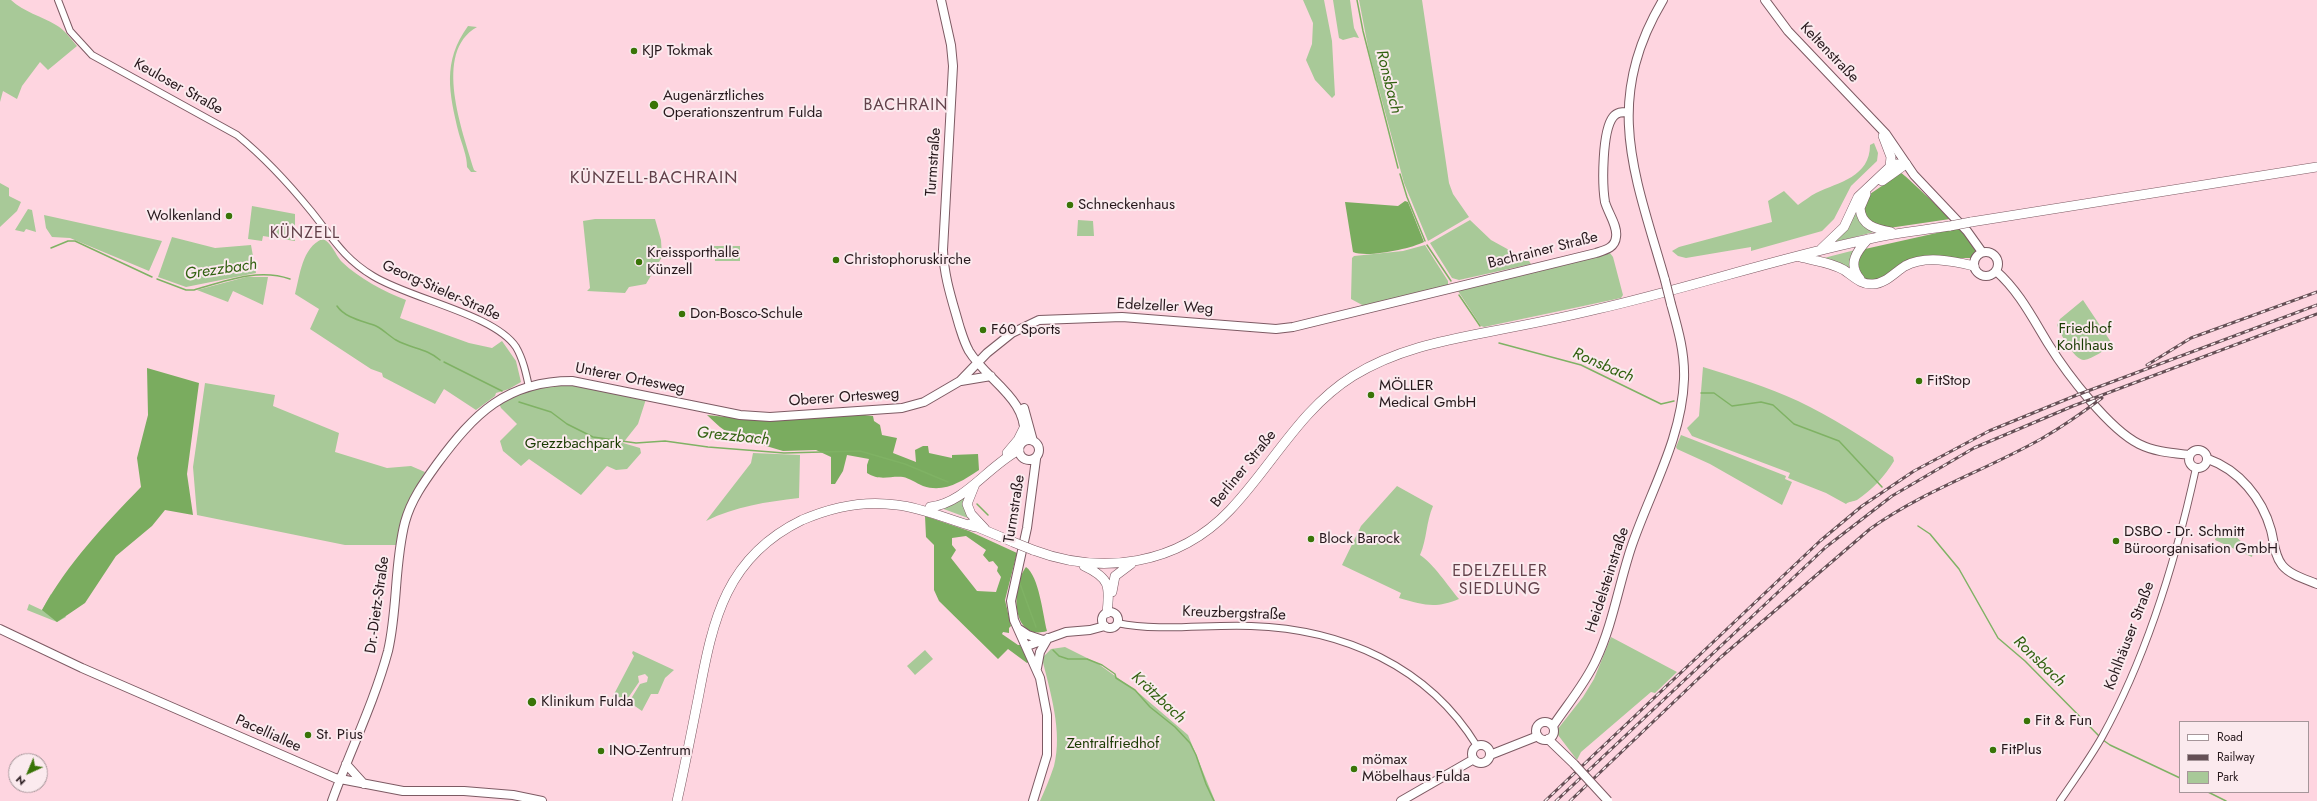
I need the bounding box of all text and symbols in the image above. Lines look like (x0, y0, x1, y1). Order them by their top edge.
street label: Keltenstraße (1796, 19, 1862, 87)
place label: KJP Tokmak (642, 42, 713, 60)
marker: KJP Tokmak (629, 46, 639, 56)
water label: Ronsbach (1371, 48, 1405, 116)
street label: Keuloser Straße (130, 55, 226, 119)
place label: Augenärztliches Operationszentrum Fulda (663, 87, 822, 122)
district label: BACHRAIN (863, 96, 949, 116)
marker: Augenärztliches Operationszentrum Fulda (648, 99, 660, 111)
street label: Turmstraße (923, 127, 945, 197)
district label: KÜNZELL-BACHRAIN (570, 169, 738, 189)
place label: Schneckenhaus (1078, 196, 1175, 214)
marker: Schneckenhaus (1065, 200, 1075, 210)
place label: Wolkenland (147, 207, 221, 225)
marker: Wolkenland (224, 211, 234, 221)
district label: KÜNZELL (270, 224, 340, 244)
street label: Bachrainer Straße (1486, 229, 1600, 273)
place label: Kreissporthalle Künzell (647, 244, 739, 279)
place label: Christophoruskirche (844, 251, 971, 269)
water label: Grezzbach (184, 255, 258, 285)
marker: Christophoruskirche (831, 255, 841, 265)
street label: Georg-Stieler-Straße (379, 257, 503, 325)
marker: Kreissporthalle Künzell (634, 257, 644, 267)
street label: Edelzeller Weg (1116, 295, 1214, 319)
place label: Don-Bosco-Schule (690, 305, 803, 323)
marker: Don-Bosco-Schule (677, 309, 687, 319)
park label: Friedhof Kohlhaus (2057, 320, 2113, 355)
place label: F60 Sports (991, 321, 1060, 339)
marker: F60 Sports (978, 325, 988, 335)
water label: Ronsbach (1569, 344, 1637, 388)
street label: Unterer Ortesweg (574, 360, 686, 398)
place label: FitStop (1927, 372, 1971, 390)
marker: FitStop (1914, 376, 1924, 386)
place label: MÖLLER Medical GmbH (1379, 377, 1476, 412)
street label: Oberer Ortesweg (788, 385, 900, 411)
marker: MÖLLER Medical GmbH (1366, 390, 1376, 400)
water label: Grezzbach (696, 424, 770, 450)
street label: Berliner Straße (1207, 427, 1281, 511)
park label: Grezzbachpark (525, 435, 621, 453)
street label: Turmstraße (1001, 474, 1029, 544)
place label: DSBO - Dr. Schmitt Büroorganisation GmbH (2124, 523, 2278, 558)
street label: Heidelsteinstraße (1583, 525, 1633, 635)
place label: Block Barock (1319, 530, 1400, 548)
marker: Block Barock (1306, 534, 1316, 544)
marker: DSBO - Dr. Schmitt Büroorganisation GmbH (2111, 536, 2121, 546)
street label: Dr.-Dietz-Straße (362, 555, 394, 655)
district label: EDELZELLER SIEDLUNG (1452, 562, 1548, 600)
street label: Kohlhäuser Straße (2101, 579, 2159, 693)
street label: Kreuzbergstraße (1182, 603, 1286, 625)
water label: Ronsbach (2009, 633, 2069, 691)
water label: Krätzbach (1127, 668, 1189, 728)
place label: Klinikum Fulda (541, 693, 633, 711)
marker: Klinikum Fulda (526, 696, 538, 708)
street label: Pacelliallee (232, 711, 304, 757)
place label: Fit & Fun (2035, 712, 2092, 730)
marker: Fit & Fun (2022, 716, 2032, 726)
legend (2179, 721, 2309, 793)
place label: St. Pius (316, 726, 363, 744)
text: Road (2217, 728, 2243, 746)
marker: St. Pius (303, 730, 313, 740)
park label: Zentralfriedhof (1067, 735, 1159, 753)
place label: FitPlus (2001, 741, 2042, 759)
place label: INO-Zentrum (609, 742, 691, 760)
marker: FitPlus (1988, 745, 1998, 755)
marker: INO-Zentrum (596, 746, 606, 756)
text: Railway (2217, 748, 2255, 766)
place label: mömax Möbelhaus Fulda (1362, 751, 1470, 786)
north arrow (8, 753, 48, 793)
marker: mömax Möbelhaus Fulda (1349, 764, 1359, 774)
text: Park (2217, 768, 2238, 786)
text: N (12, 772, 29, 790)

